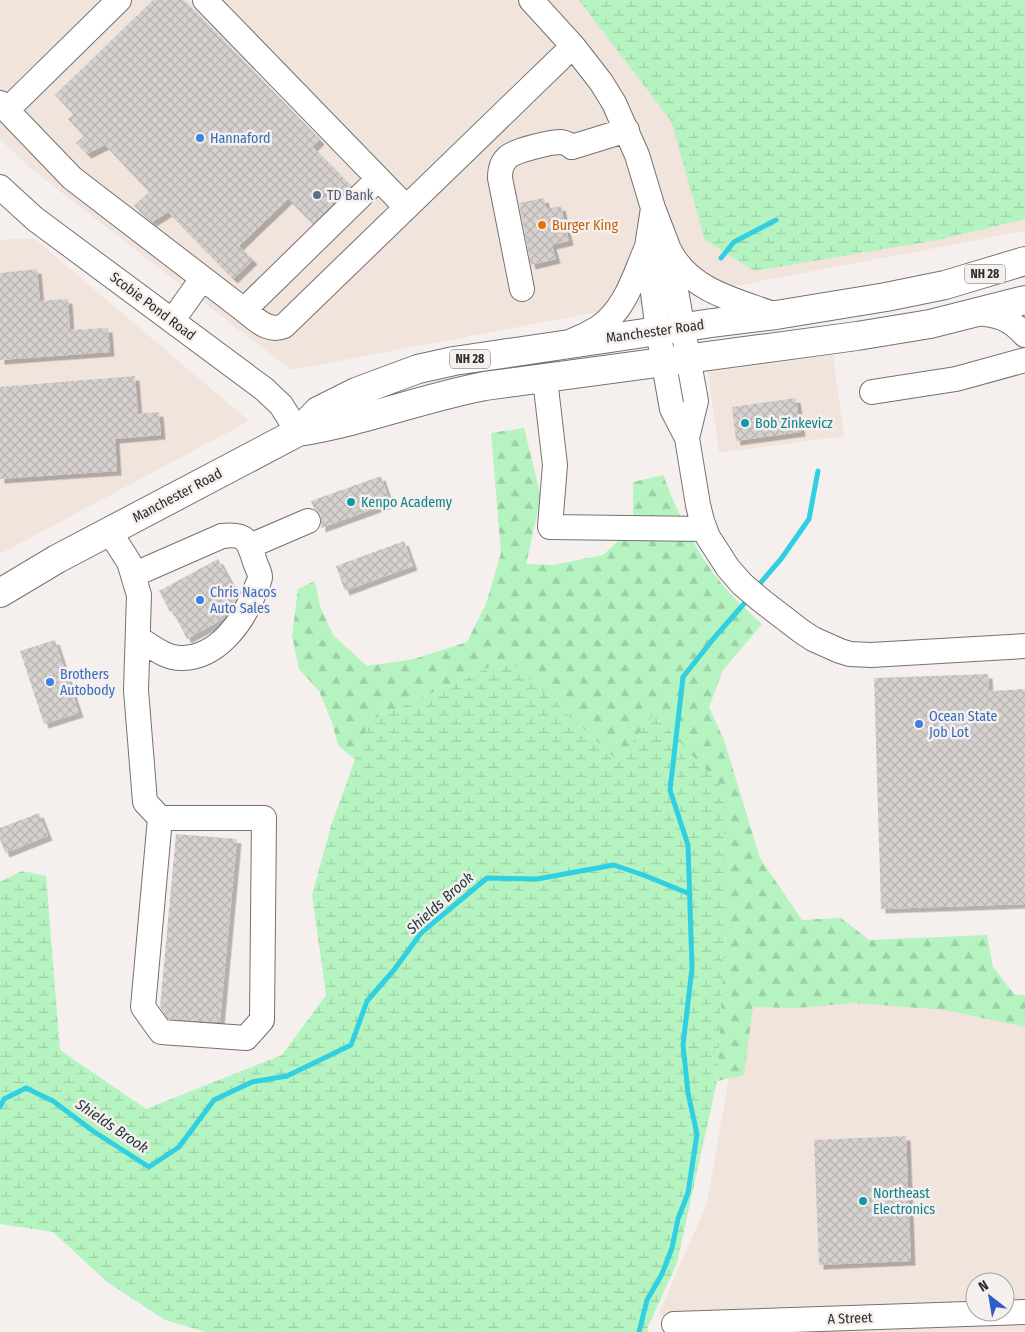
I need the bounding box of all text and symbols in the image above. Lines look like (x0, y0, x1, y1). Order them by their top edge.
place label: Hannaford (210, 130, 270, 147)
marker: Hannaford (194, 132, 206, 144)
place label: TD Bank (327, 187, 374, 204)
marker: TD Bank (311, 189, 323, 201)
place label: Burger King (552, 217, 618, 234)
marker: Burger King (536, 219, 548, 231)
road number: NH 28 (965, 264, 1005, 284)
street label: Scobie Pond Road (107, 269, 199, 344)
street label: Manchester Road (605, 316, 705, 347)
road number: NH 28 (450, 349, 490, 368)
place label: Bob Zinkevicz (755, 415, 833, 432)
marker: Bob Zinkevicz (739, 417, 751, 429)
street label: Manchester Road (130, 465, 225, 526)
place label: Kenpo Academy (361, 494, 453, 511)
marker: Kenpo Academy (345, 496, 357, 508)
place label: Chris Nacos Auto Sales (210, 584, 276, 617)
marker: Chris Nacos Auto Sales (194, 594, 206, 606)
place label: Brothers Autobody (60, 666, 116, 699)
marker: Brothers Autobody (44, 676, 56, 688)
place label: Ocean State Job Lot (929, 708, 997, 741)
marker: Ocean State Job Lot (913, 718, 925, 730)
water label: Shields Brook (402, 868, 478, 938)
water label: Shields Brook (71, 1095, 152, 1157)
place label: Northeast Electronics (873, 1185, 935, 1218)
marker: Northeast Electronics (857, 1195, 869, 1207)
north arrow (965, 1272, 1015, 1322)
text: N (976, 1277, 992, 1296)
street label: A Street (827, 1309, 873, 1328)

